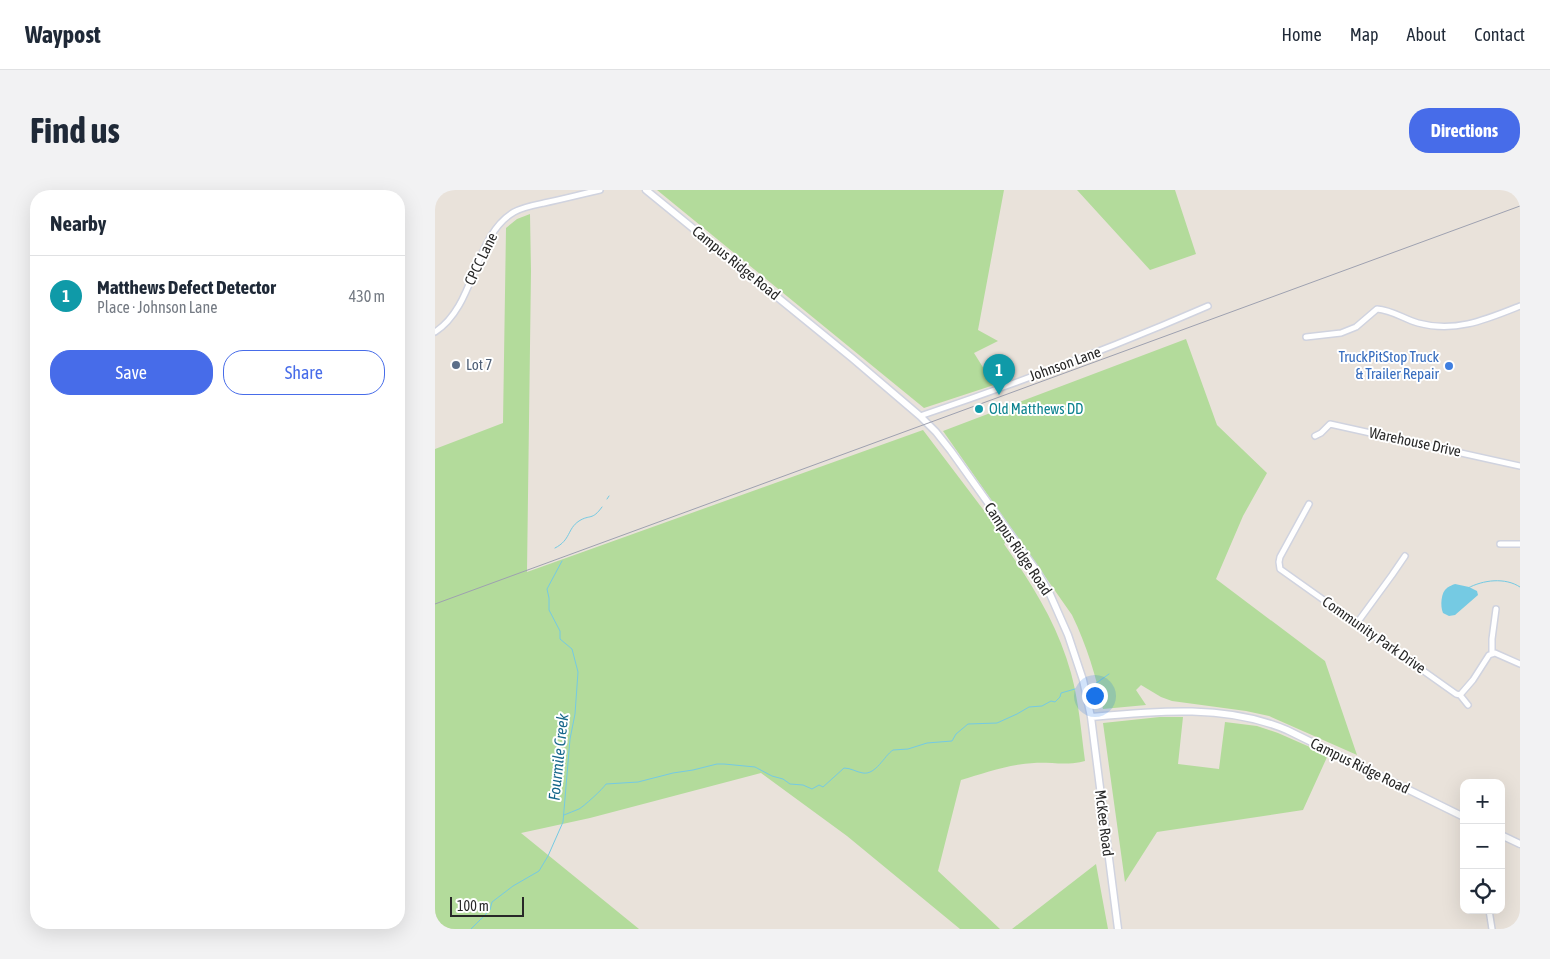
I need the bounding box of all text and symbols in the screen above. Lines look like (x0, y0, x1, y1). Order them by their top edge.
text: Waypost (25, 21, 101, 48)
text: Home (1282, 24, 1322, 45)
text: Map (1350, 24, 1379, 45)
text: About (1407, 24, 1446, 45)
text: Contact (1474, 24, 1525, 45)
button: Directions (1409, 108, 1520, 153)
text: Find us (30, 110, 120, 150)
text: Nearby (50, 211, 106, 235)
street label: Campus Ridge Road (689, 222, 784, 303)
street label: CPCC Lane (461, 230, 501, 288)
text: Matthews Defect Detector (97, 276, 276, 298)
text: 1 (62, 287, 70, 305)
text: 430 m (349, 287, 385, 305)
text: Place · Johnson Lane (97, 298, 217, 316)
street label: Johnson Lane (1027, 343, 1103, 384)
place label: TruckPitStop Truck & Trailer Repair (1338, 348, 1440, 382)
button: Save (50, 350, 213, 395)
button: Share (223, 350, 385, 395)
pin: 1 (983, 354, 1015, 395)
place label: Lot 7 (466, 356, 492, 373)
marker: Lot 7 (450, 359, 462, 371)
marker: TruckPitStop Truck & Trailer Repair (1443, 360, 1455, 372)
place label: Old Matthews DD (989, 400, 1083, 417)
marker: Old Matthews DD (973, 403, 985, 415)
street label: Warehouse Drive (1368, 423, 1463, 460)
street label: Campus Ridge Road (981, 499, 1056, 598)
street label: Community Park Drive (1319, 593, 1429, 677)
your location (1082, 683, 1108, 709)
water label: Fourmile Creek (544, 712, 572, 801)
street label: Campus Ridge Road (1308, 734, 1412, 797)
map controls (1460, 779, 1505, 914)
button: + (1460, 779, 1505, 824)
street label: McKee Road (1092, 789, 1117, 857)
button: − (1460, 824, 1505, 869)
button: locate (1460, 869, 1505, 914)
scale bar (450, 894, 524, 917)
text: 100 m (457, 898, 489, 914)

